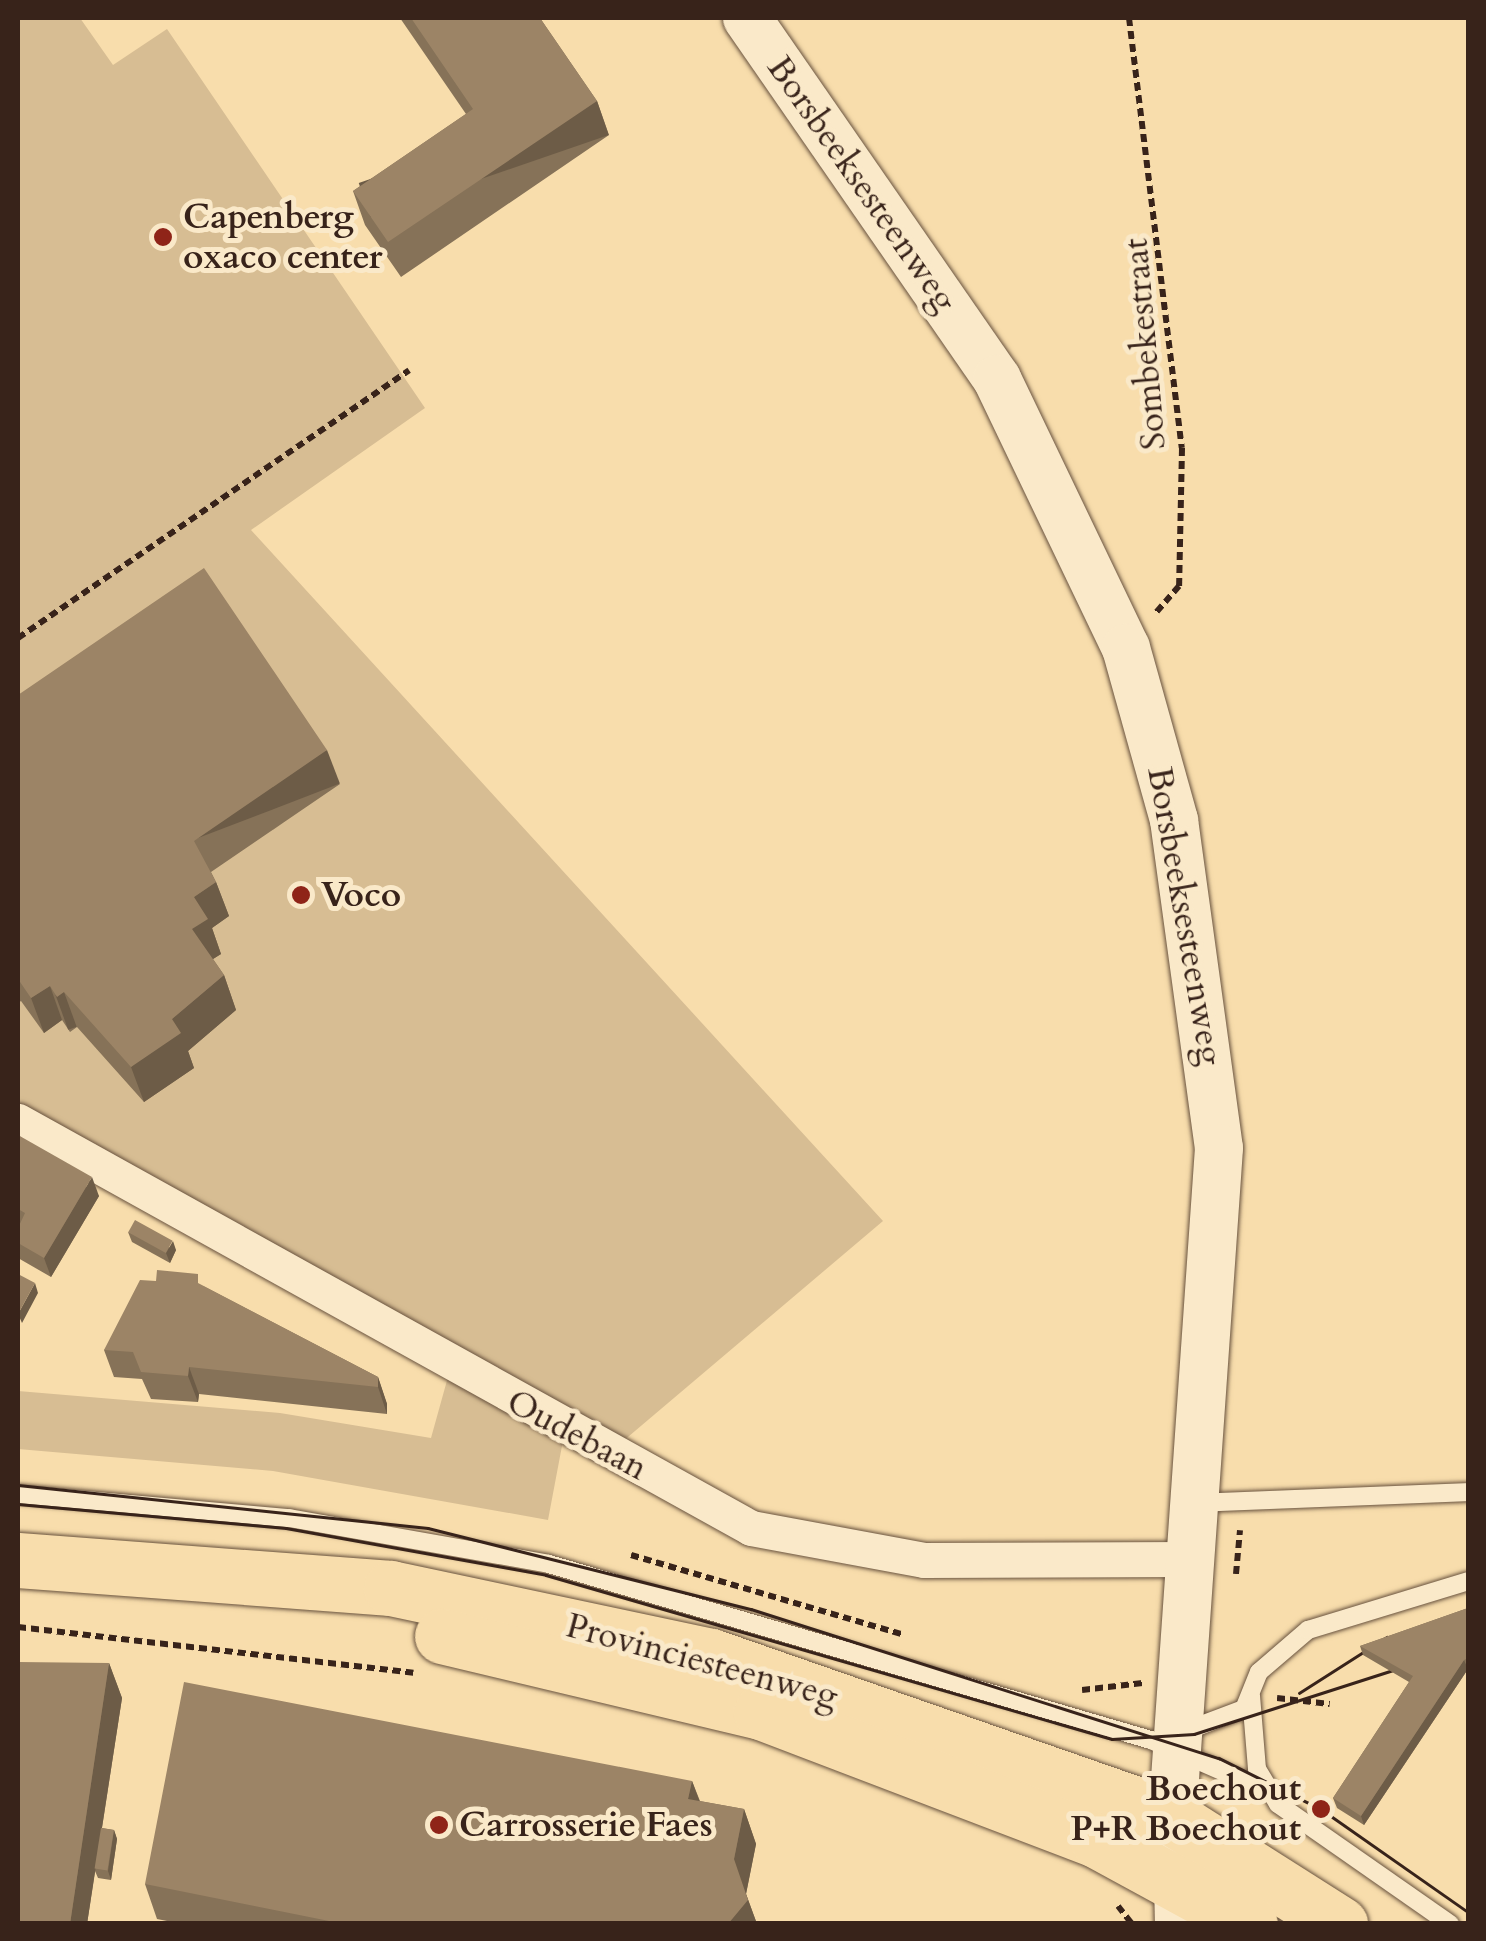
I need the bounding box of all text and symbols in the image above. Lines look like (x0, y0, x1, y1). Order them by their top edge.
street label: Borsbeeksesteenweg (758, 48, 966, 320)
place label: Capenberg oxaco center (183, 196, 382, 278)
marker: Capenberg oxaco center (152, 226, 174, 248)
street label: Sombekestraat (1115, 236, 1175, 452)
street label: Borsbeeksesteenweg (1138, 764, 1232, 1068)
place label: Voco (321, 874, 401, 916)
marker: Voco (290, 884, 312, 906)
street label: Oudebaan (500, 1381, 654, 1489)
street label: Provinciesteenweg (562, 1605, 842, 1717)
place label: Boechout P+R Boechout (1071, 1768, 1301, 1850)
marker: Boechout P+R Boechout (1310, 1798, 1332, 1820)
place label: Carrosserie Faes (459, 1804, 713, 1846)
marker: Carrosserie Faes (428, 1814, 450, 1836)

